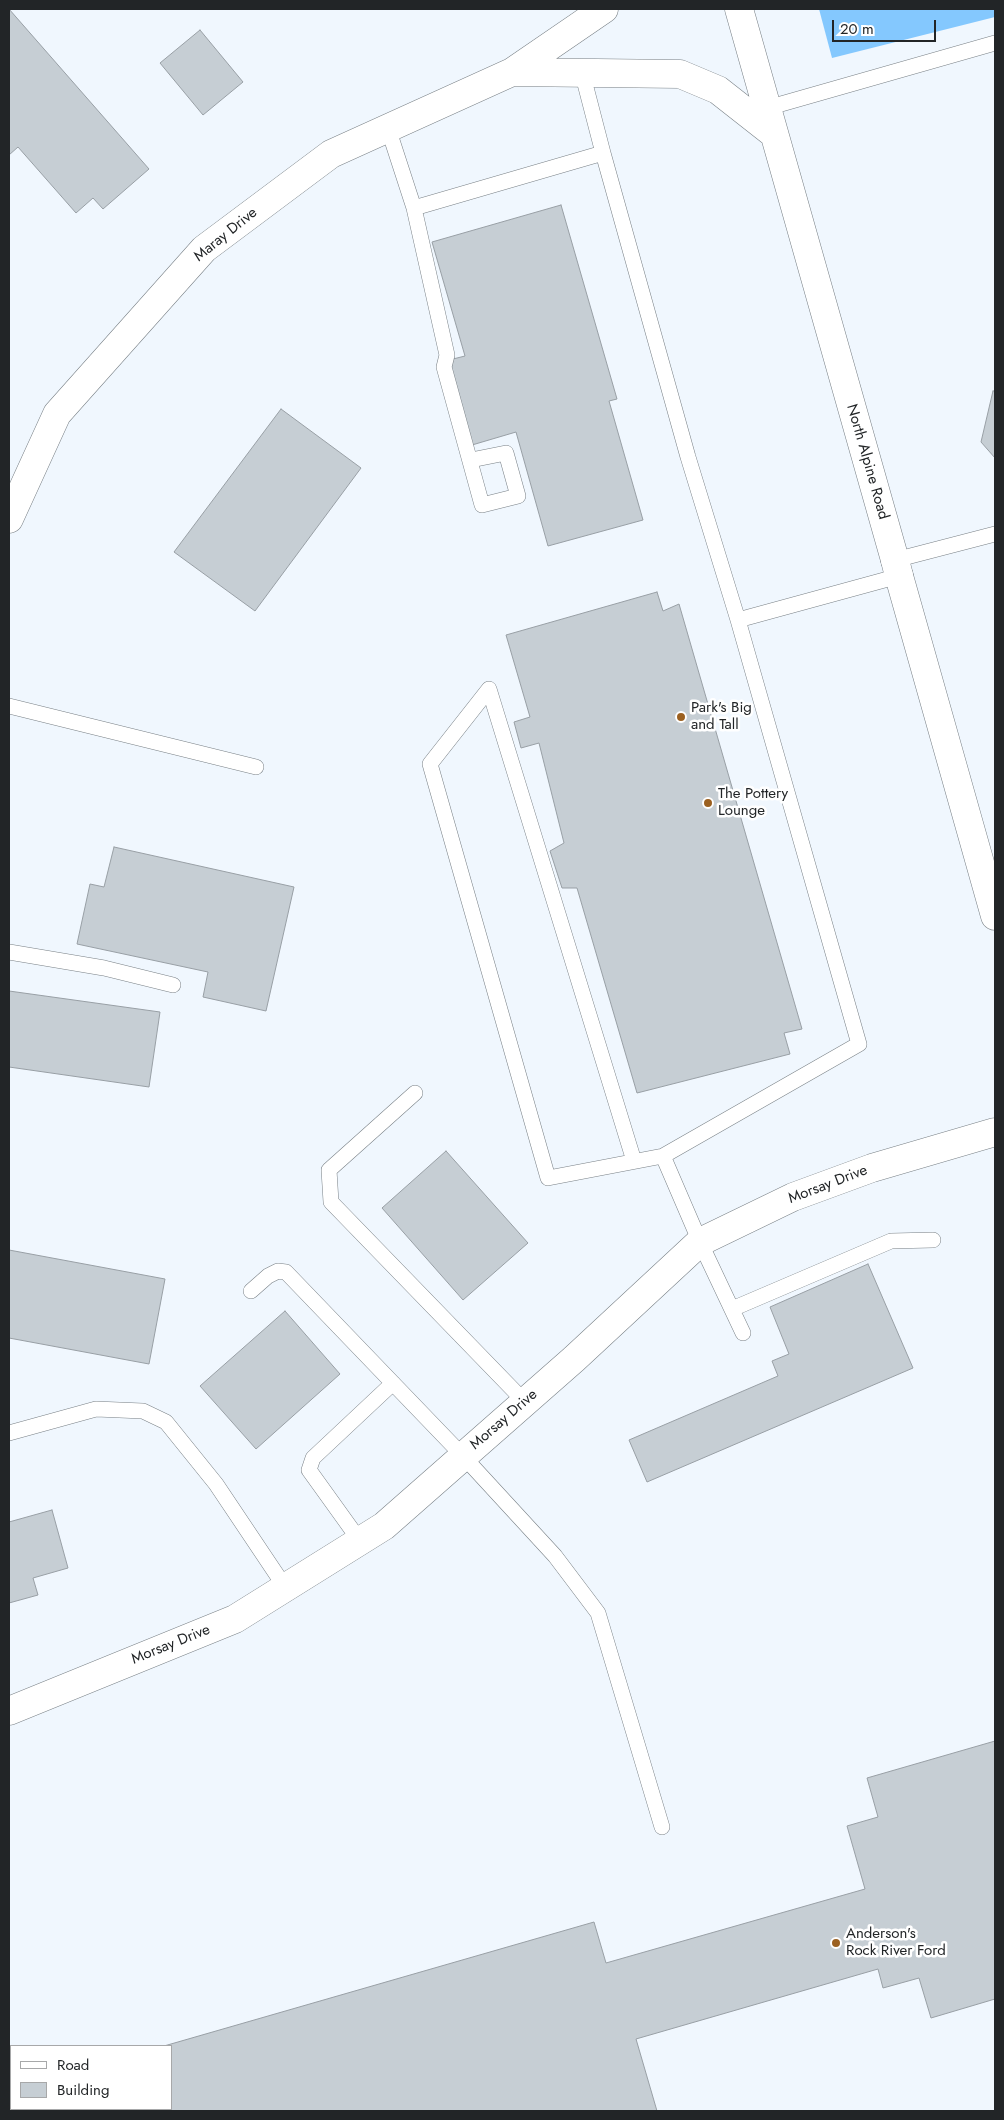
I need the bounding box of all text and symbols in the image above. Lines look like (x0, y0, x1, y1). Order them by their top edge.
scale bar (834, 10, 938, 42)
text: 20 m (840, 18, 874, 40)
street label: Maray Drive (191, 204, 261, 266)
street label: North Alpine Road (842, 402, 892, 522)
place label: Park's Big and Tall (691, 699, 752, 734)
marker: Park's Big and Tall (675, 711, 687, 723)
place label: The Pottery Lounge (718, 785, 788, 820)
marker: The Pottery Lounge (702, 797, 714, 809)
street label: Morsay Drive (786, 1162, 870, 1208)
street label: Morsay Drive (467, 1386, 541, 1454)
street label: Morsay Drive (129, 1621, 213, 1669)
place label: Anderson's Rock River Ford (846, 1925, 946, 1960)
marker: Anderson's Rock River Ford (830, 1937, 842, 1949)
legend (10, 2045, 172, 2110)
text: Road (57, 2054, 89, 2076)
text: Building (57, 2079, 109, 2101)

